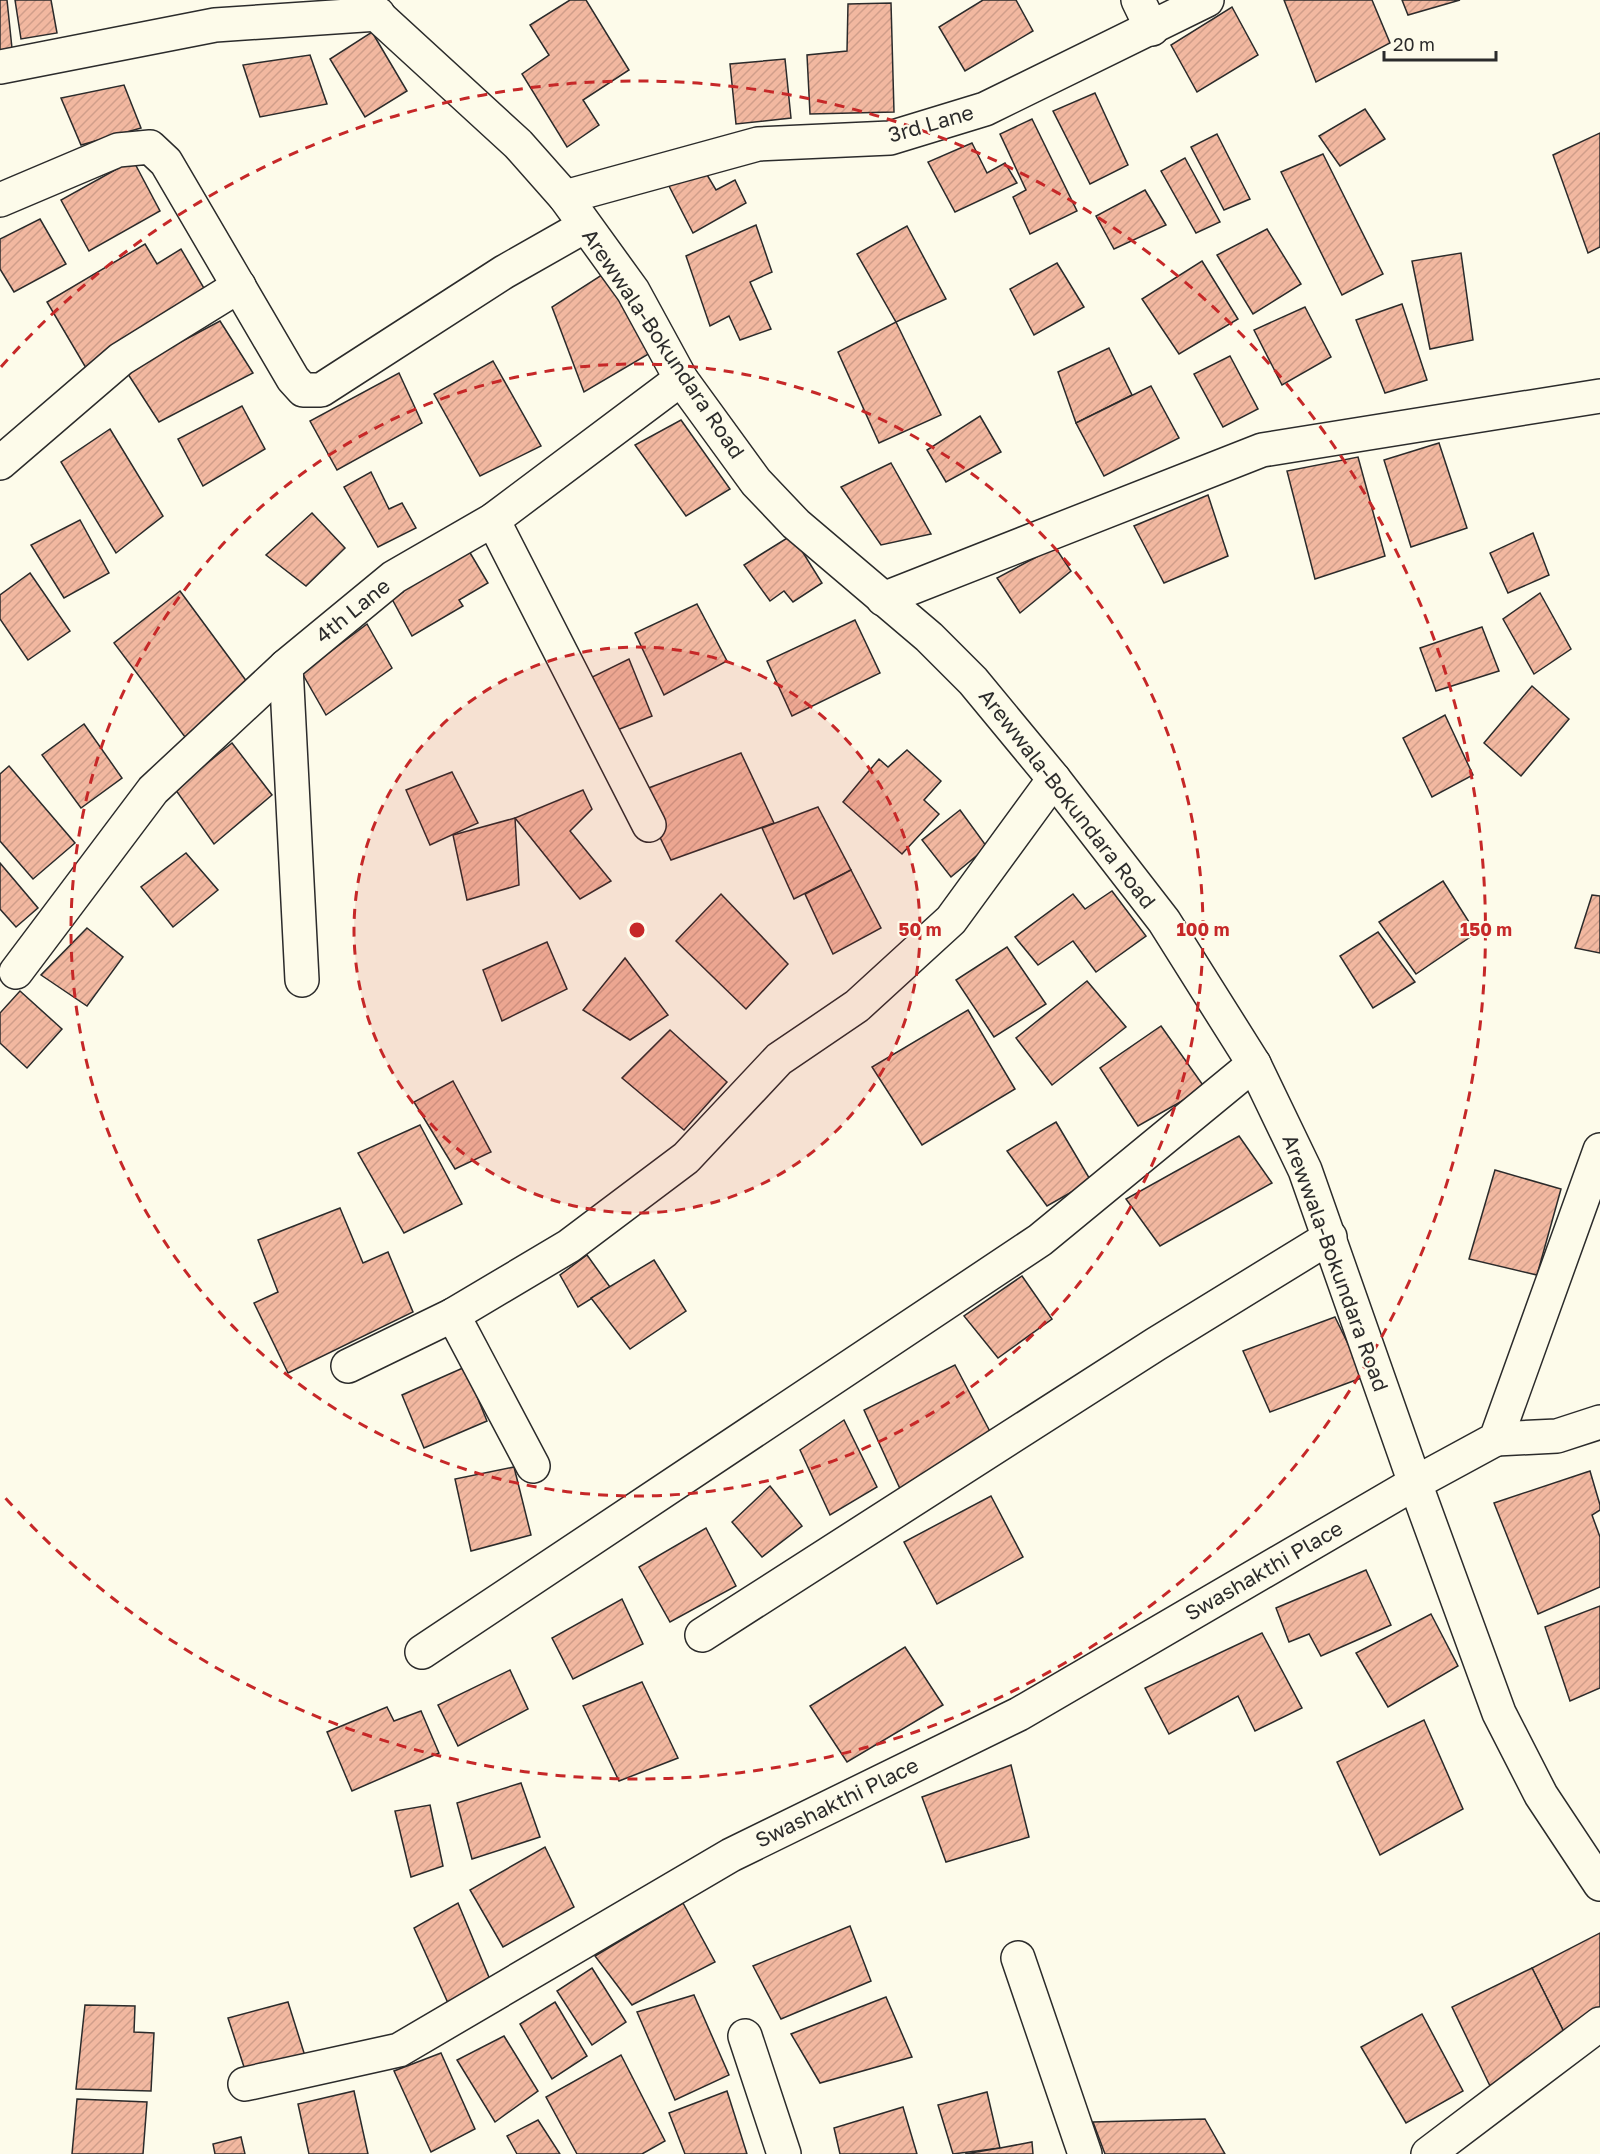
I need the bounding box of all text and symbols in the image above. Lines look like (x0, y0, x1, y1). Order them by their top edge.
scale bar (1384, 24, 1496, 62)
text: 20 m (1393, 33, 1435, 55)
street label: 3rd Lane (885, 98, 976, 148)
street label: Arewwala-Bokundara Road (577, 224, 751, 463)
street label: 4th Lane (310, 572, 395, 648)
street label: Arewwala-Bokundara Road (974, 683, 1162, 913)
text: 50 m (899, 918, 941, 940)
text: 100 m (1177, 918, 1229, 940)
text: 150 m (1460, 918, 1512, 940)
centre of rings (627, 920, 647, 940)
street label: Arewwala-Bokundara Road (1277, 1131, 1395, 1395)
street label: Swashakthi Place (1180, 1514, 1347, 1626)
street label: Swashakthi Place (751, 1751, 922, 1853)

